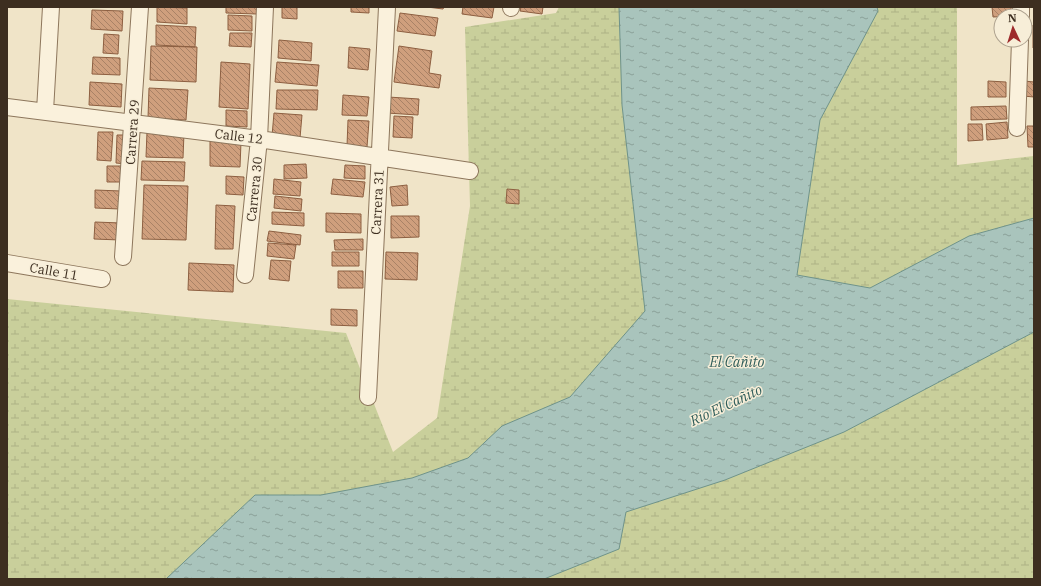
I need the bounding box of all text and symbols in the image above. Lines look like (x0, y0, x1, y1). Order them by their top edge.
north arrow (993, 8, 1033, 48)
text: N (1007, 11, 1017, 25)
street label: Carrera 29 (122, 99, 143, 165)
street label: Calle 12 (214, 125, 264, 148)
street label: Carrera 30 (243, 155, 266, 222)
street label: Carrera 31 (367, 169, 388, 235)
street label: Calle 11 (28, 259, 79, 284)
water label: El Cañito (709, 353, 765, 371)
water label: Río El Cañito (686, 380, 765, 430)

